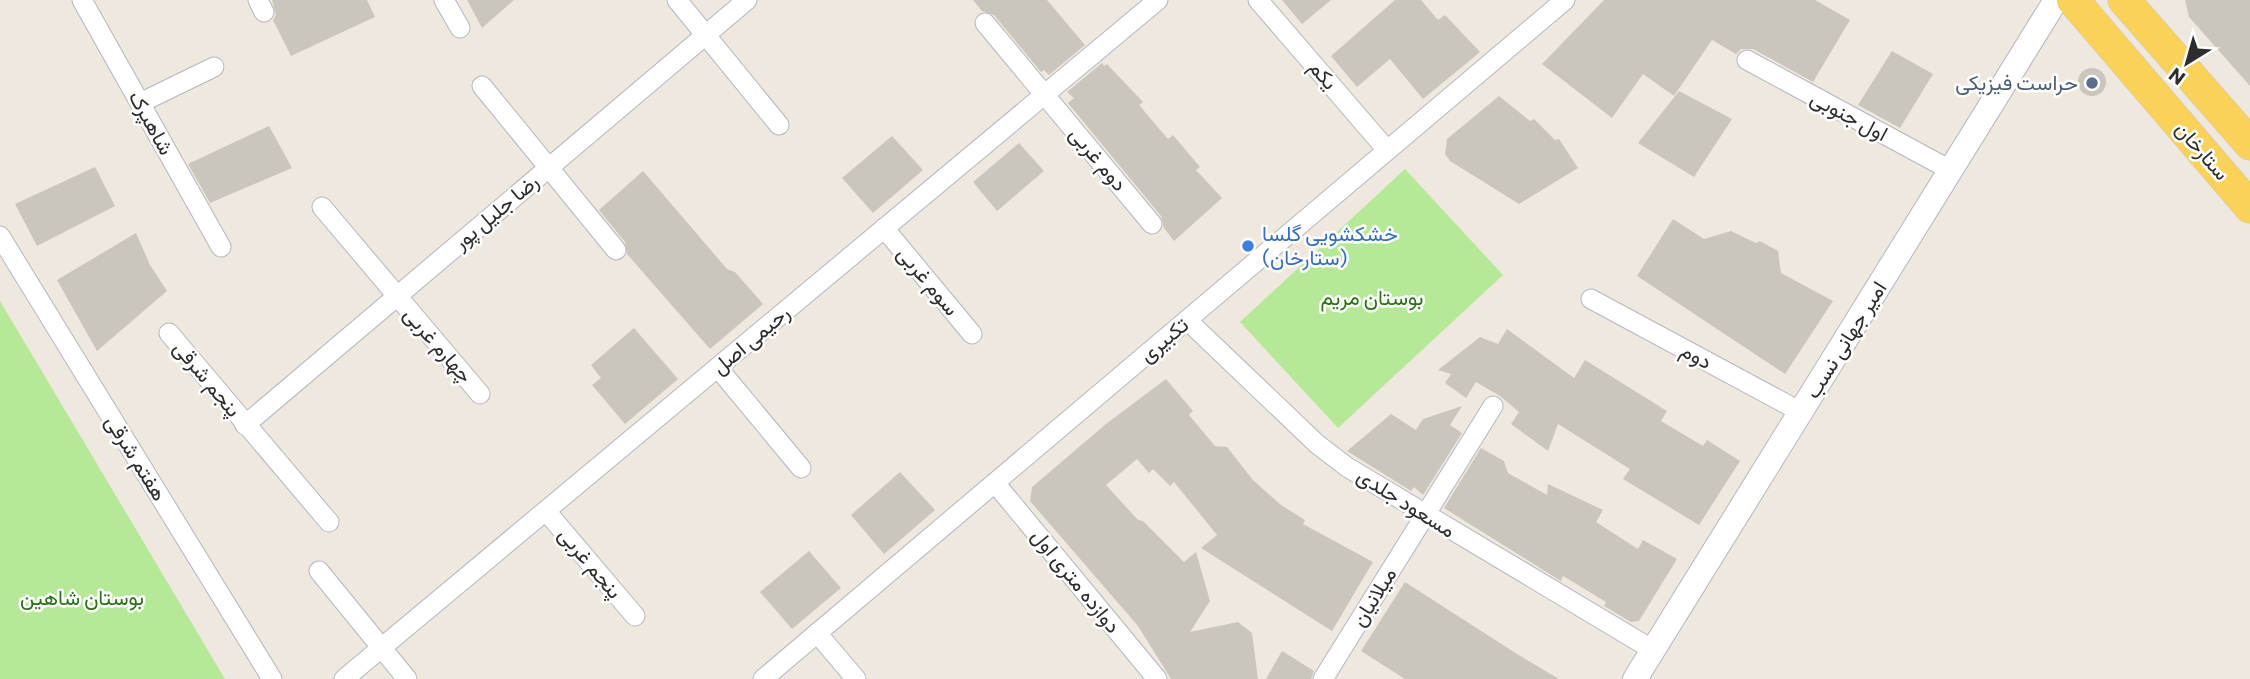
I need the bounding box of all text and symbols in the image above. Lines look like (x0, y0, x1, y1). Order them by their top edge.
north arrow (2152, 28, 2222, 98)
street label: یکم (1302, 54, 1344, 96)
text: N (2164, 63, 2189, 90)
place label: حراست فیزیکی (1955, 69, 2078, 96)
marker: حراست فیزیکی (2084, 75, 2100, 91)
street label: اول جنوبی (1806, 84, 1893, 147)
street label: شاهپرک (122, 86, 180, 160)
street label: ستارخان (2169, 116, 2235, 186)
street label: دوم غربی (1063, 121, 1133, 197)
street label: رضا جلیل پور (446, 168, 545, 257)
place label: خشکشویی گلسا (ستارخان) (1262, 220, 1398, 271)
marker: خشکشویی گلسا (ستارخان) (1240, 238, 1256, 254)
street label: سوم غربی (891, 240, 965, 322)
street label: امیر جهانی نسب (1799, 276, 1892, 403)
park label: بوستان مریم (1320, 284, 1424, 312)
street label: رحیمی اصل (706, 299, 795, 380)
street label: چهارم غربی (397, 301, 479, 389)
street label: تکبیری (1133, 311, 1194, 368)
street label: پنجم شرقی (167, 335, 247, 423)
street label: دوم (1675, 336, 1717, 376)
street label: هفتم شرقی (99, 410, 173, 506)
street label: مسعود جلدی (1352, 462, 1461, 543)
street label: پنجم غربی (552, 521, 628, 605)
street label: دوازده متری اول (1026, 523, 1127, 639)
street label: میلانیان (1345, 562, 1401, 631)
park label: بوستان شاهین (20, 584, 144, 611)

